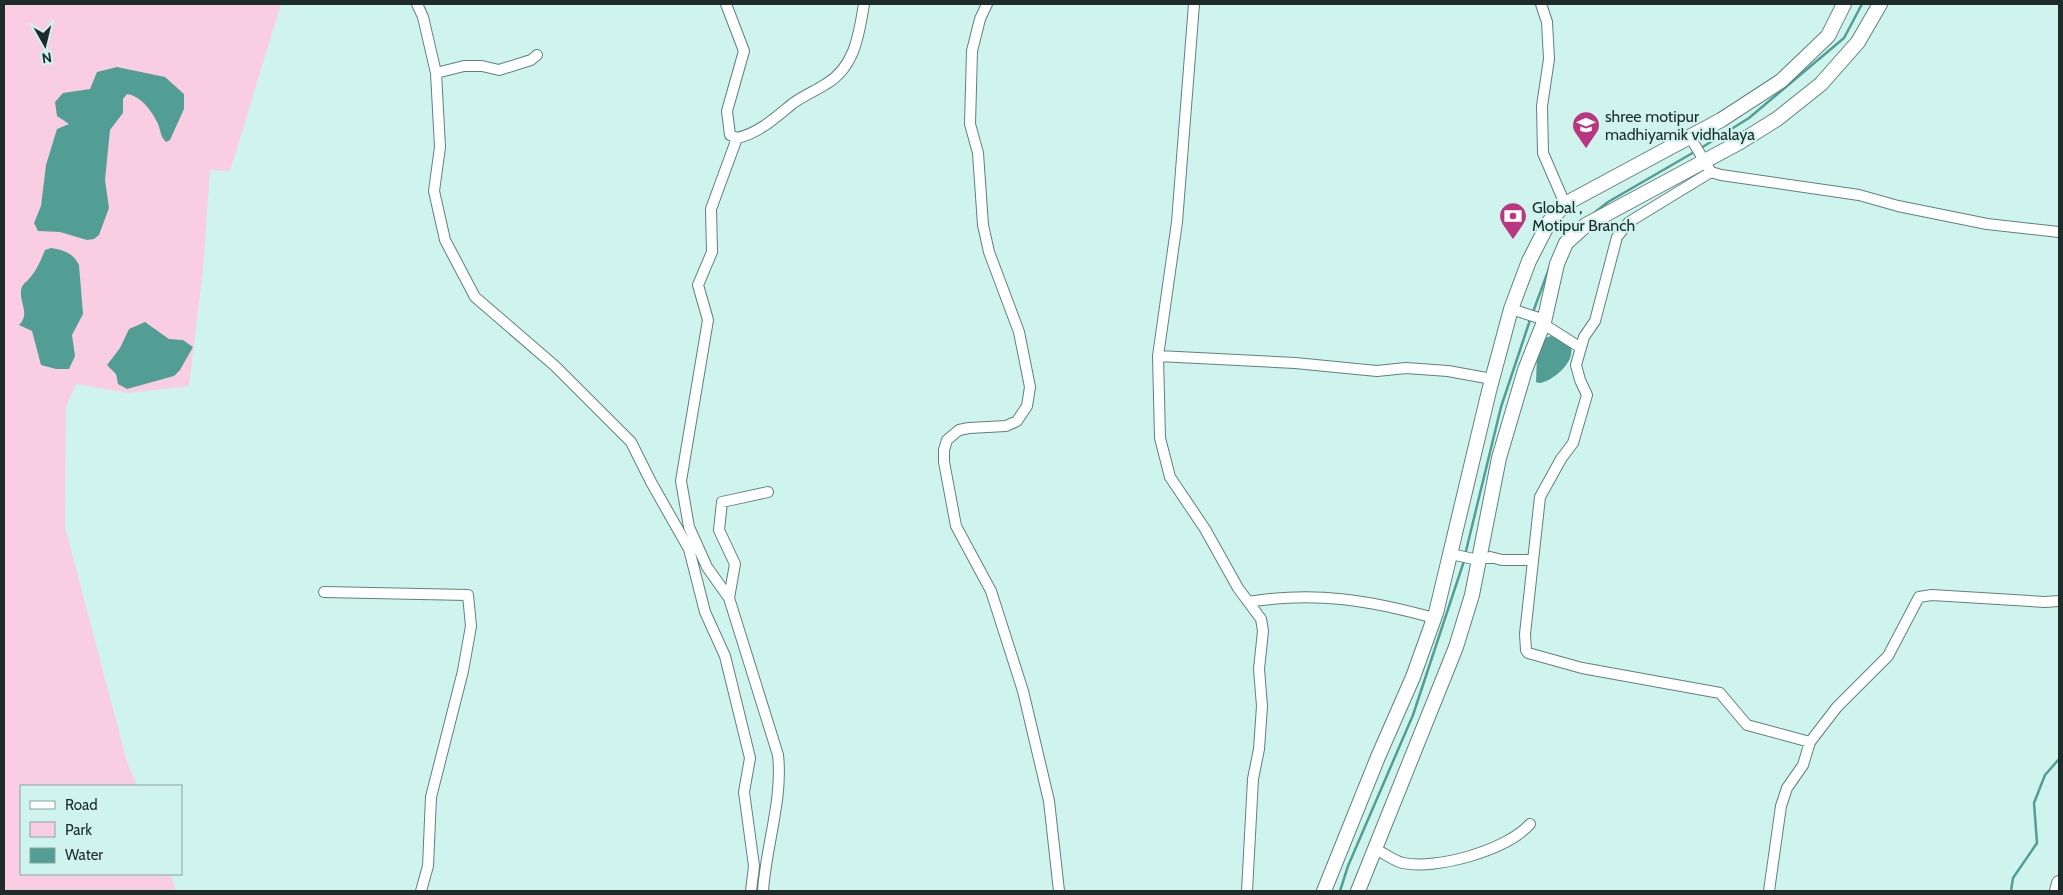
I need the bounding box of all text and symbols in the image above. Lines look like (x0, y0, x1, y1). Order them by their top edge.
north arrow (20, 20, 70, 70)
text: N (41, 48, 53, 67)
place label: shree motipur madhiyamik vidhalaya (1605, 107, 1755, 144)
school or university icon: shree motipur madhiyamik vidhalaya (1571, 110, 1601, 149)
place label: Global , Motipur Branch (1532, 198, 1635, 235)
bank icon: Global , Motipur Branch (1498, 201, 1528, 240)
legend (20, 785, 182, 875)
text: Road (65, 796, 98, 814)
text: Park (65, 821, 92, 839)
text: Water (65, 846, 103, 864)

